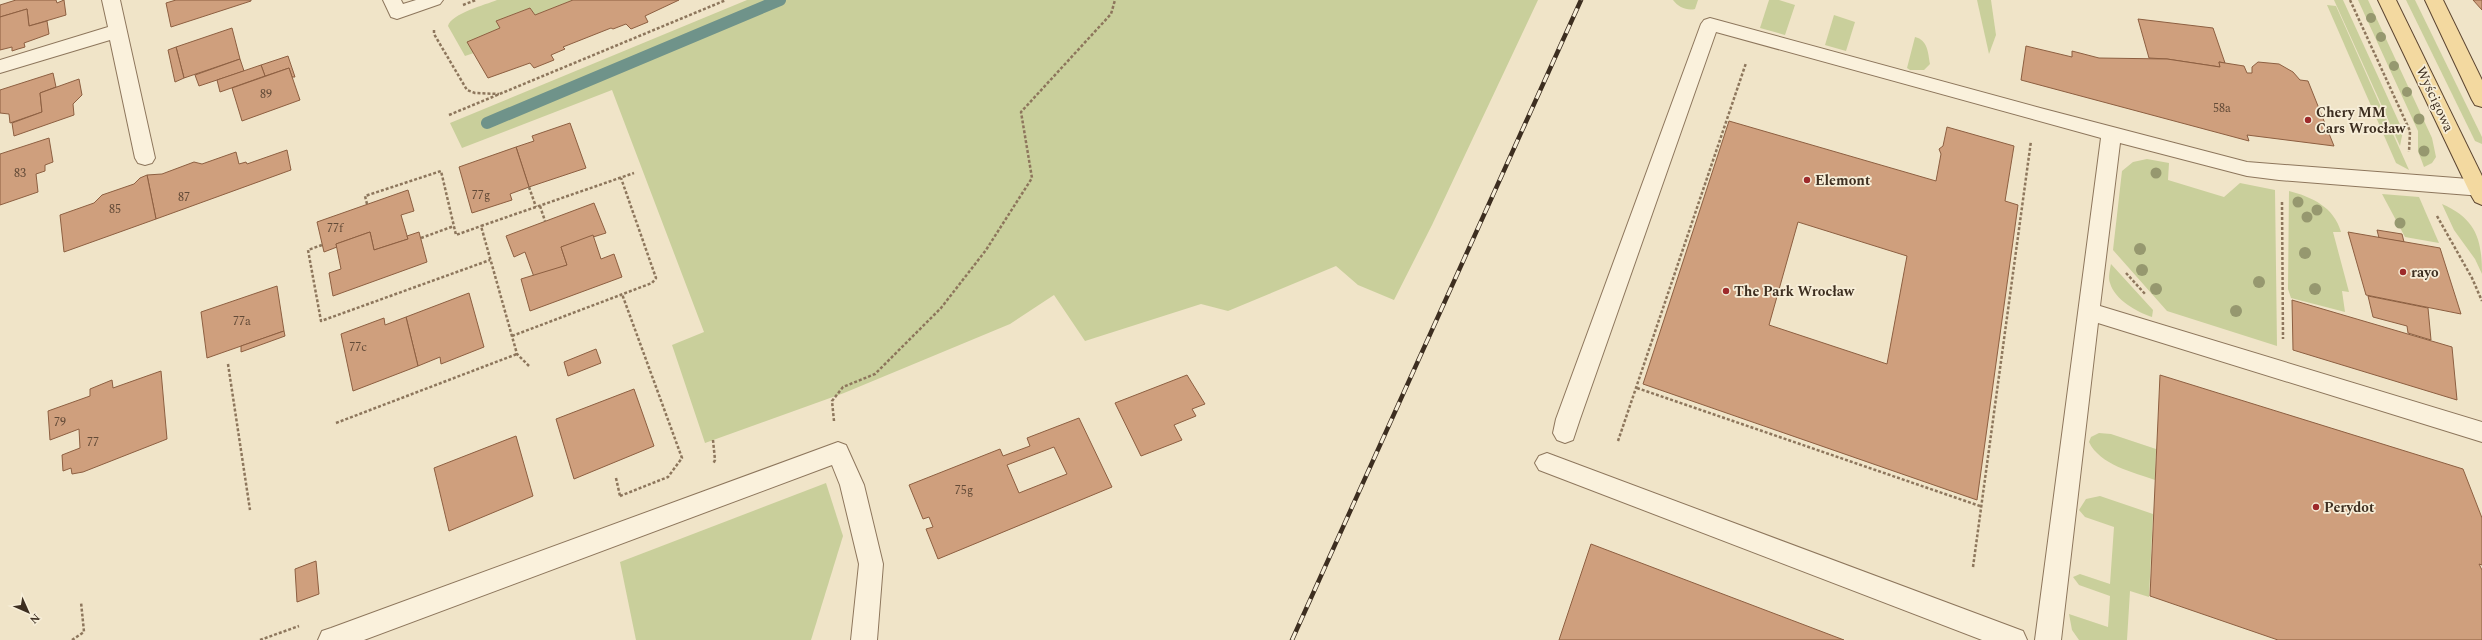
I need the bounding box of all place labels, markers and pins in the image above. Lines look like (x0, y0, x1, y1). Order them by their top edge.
place label: Chery MM Cars Wrocław (2316, 102, 2406, 139)
marker: Chery MM Cars Wrocław (2303, 115, 2313, 125)
place label: Elemont (1815, 170, 1871, 191)
marker: Elemont (1802, 175, 1812, 185)
place label: rayo (2411, 262, 2439, 283)
marker: rayo (2398, 267, 2408, 277)
place label: The Park Wrocław (1734, 281, 1855, 302)
marker: The Park Wrocław (1721, 286, 1731, 296)
place label: Perydot (2324, 497, 2375, 518)
marker: Perydot (2311, 502, 2321, 512)

